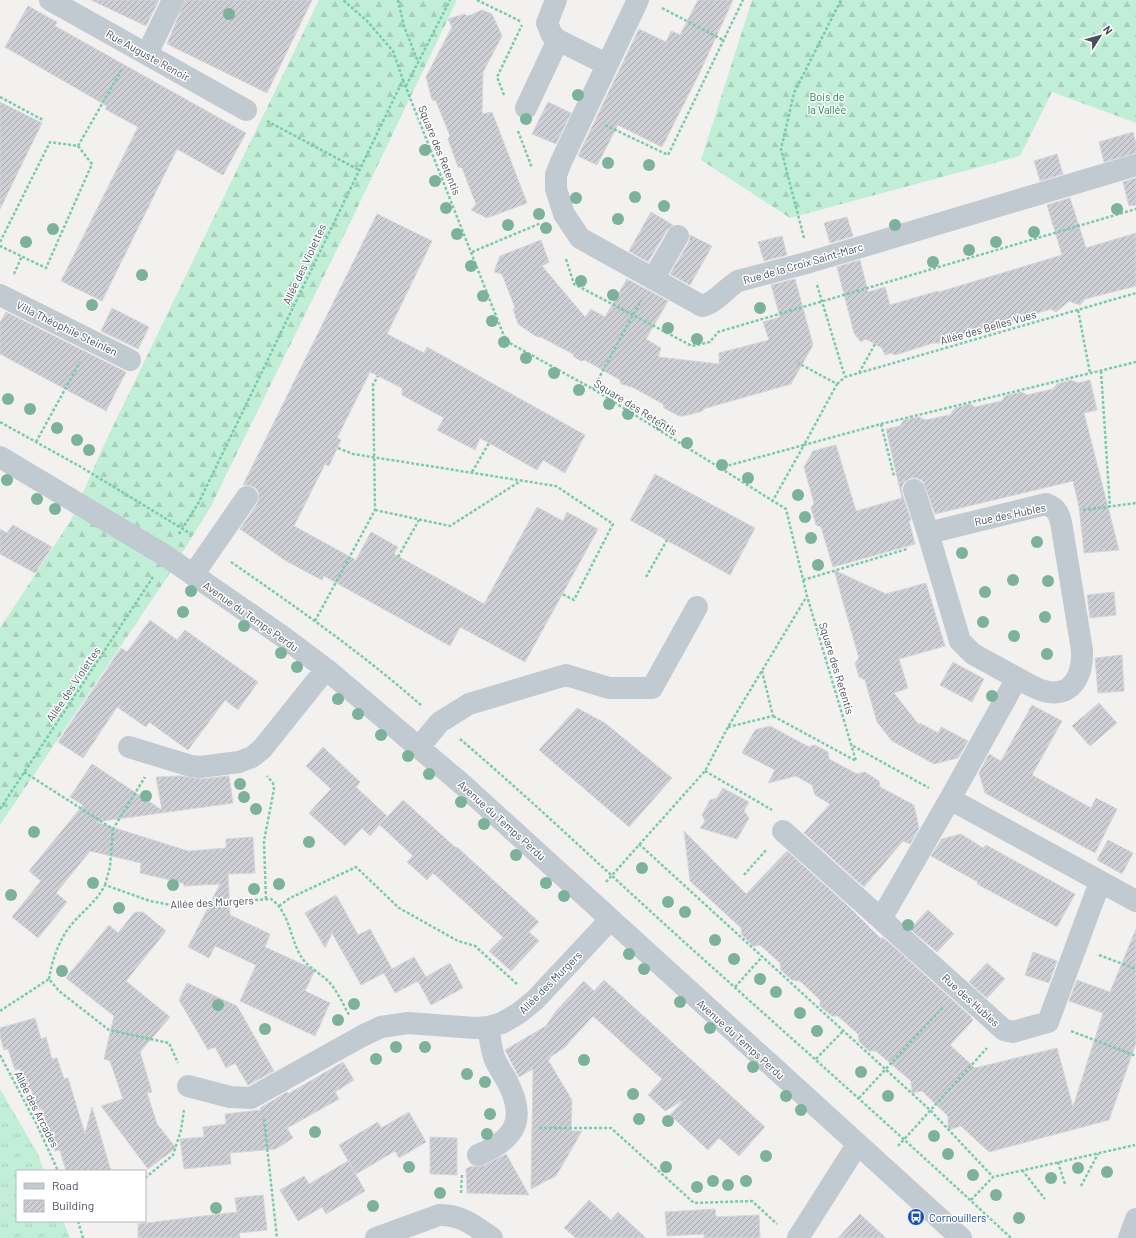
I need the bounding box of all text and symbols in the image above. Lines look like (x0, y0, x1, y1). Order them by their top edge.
north arrow (1080, 16, 1120, 56)
text: N (1101, 23, 1116, 37)
street label: Rue Auguste Renoir (104, 27, 192, 83)
park label: Bois de la Vallée (808, 90, 846, 116)
street label: Square des Retentis (416, 103, 464, 197)
street label: Allée des Violettes (280, 222, 328, 306)
street label: Rue de la Croix Saint-Marc (742, 240, 865, 286)
street label: Villa Théophile Steinlen (14, 298, 120, 358)
street label: Allée des Belles Vues (938, 307, 1038, 347)
street label: Square des Retentis (592, 376, 680, 438)
street label: Rue des Hubles (973, 500, 1047, 528)
street label: Avenue du Temps Perdu (201, 578, 301, 654)
street label: Square des Retentis (817, 620, 857, 716)
street label: Allée des Violettes (43, 644, 103, 724)
street label: Avenue du Temps Perdu (456, 777, 549, 863)
street label: Allée des Murgers (170, 893, 254, 911)
street label: Allée des Murgers (516, 948, 584, 1016)
street label: Rue des Hubles (940, 971, 1002, 1029)
street label: Avenue du Temps Perdu (695, 996, 788, 1082)
street label: Allée des Arcades (12, 1069, 62, 1149)
legend (16, 1170, 146, 1222)
text: Road (52, 1178, 79, 1192)
text: Building (52, 1198, 94, 1212)
bus stop icon: Cornouillers (906, 1207, 926, 1227)
place label: Cornouillers (929, 1211, 986, 1224)

